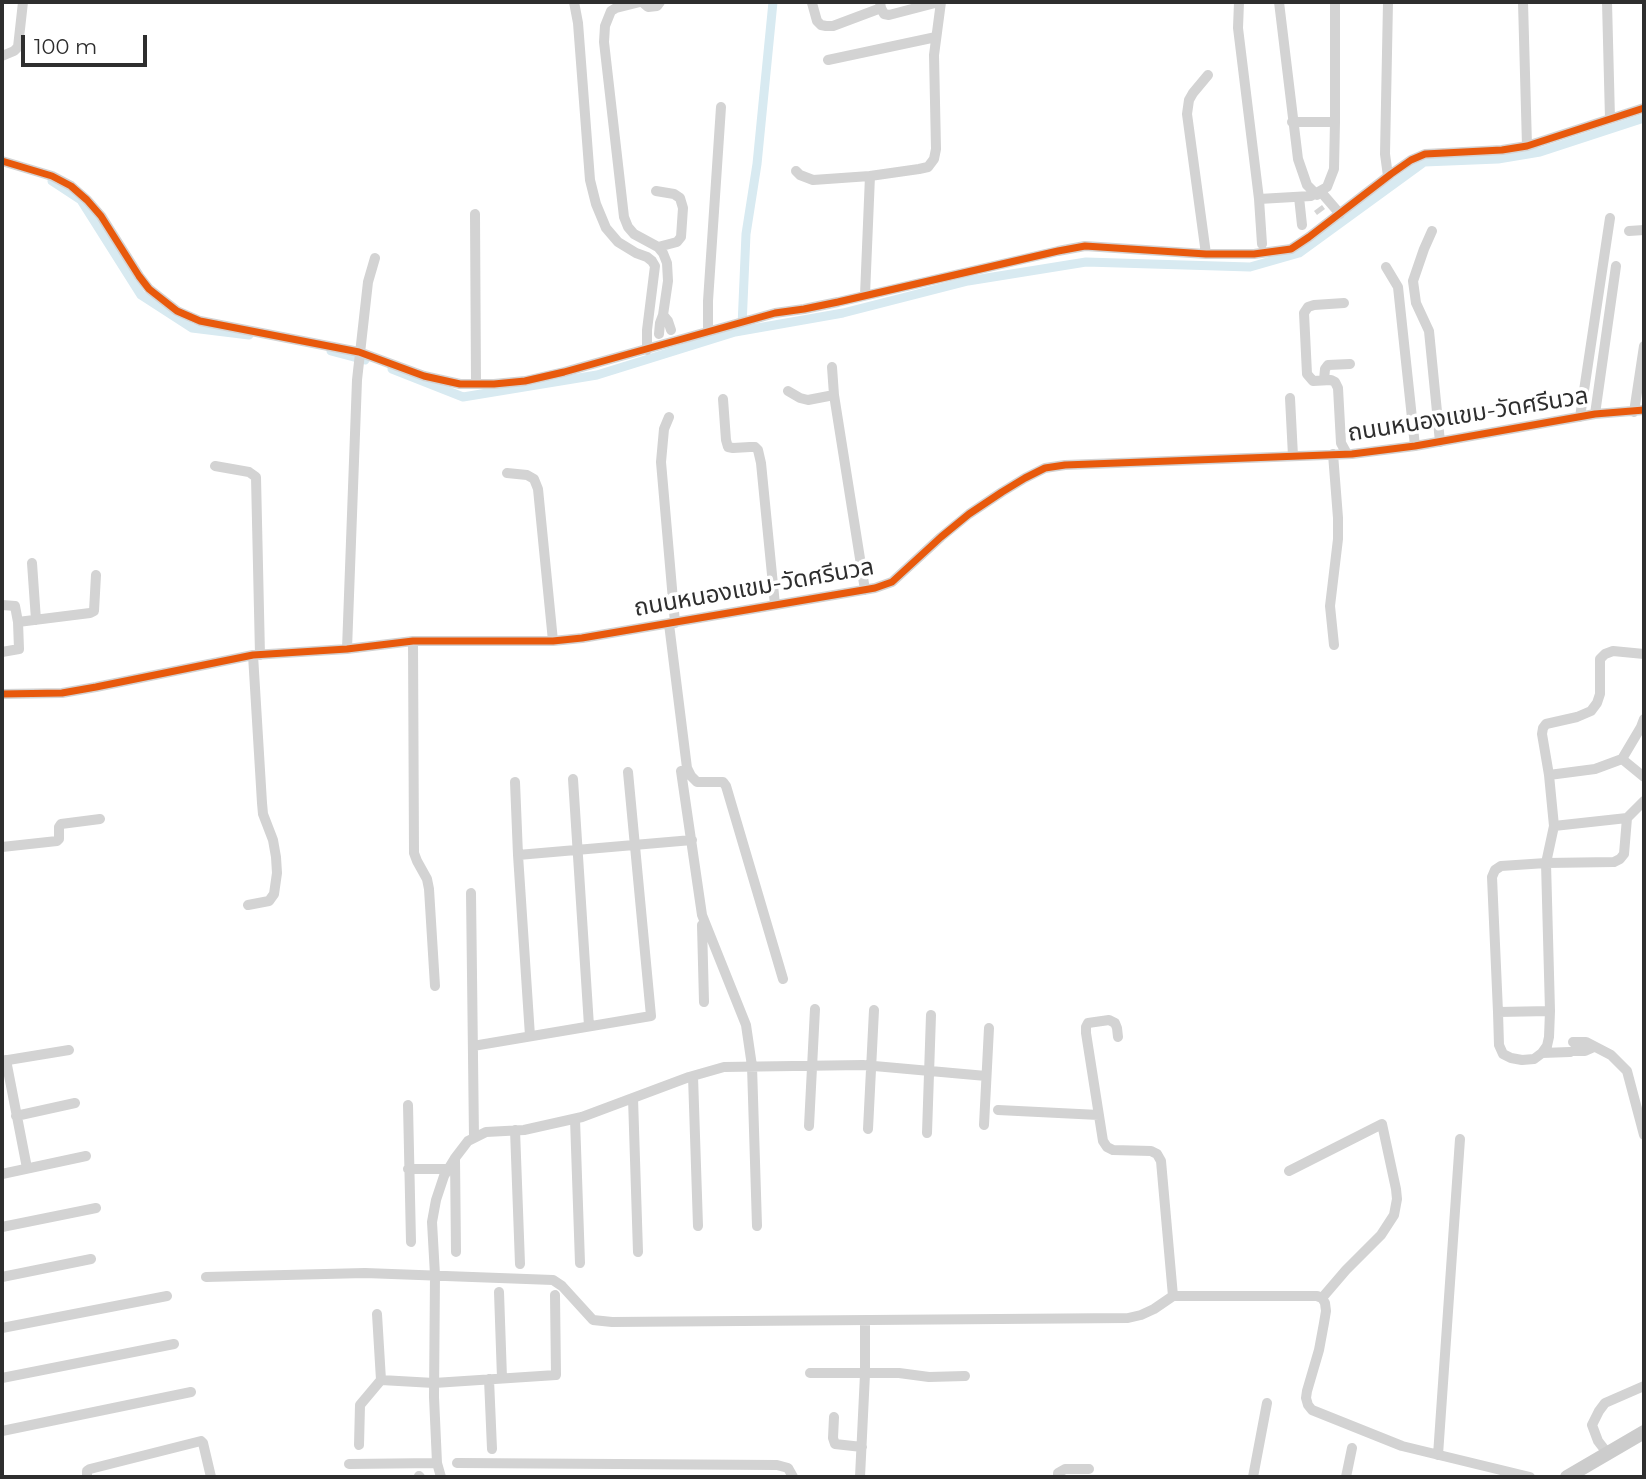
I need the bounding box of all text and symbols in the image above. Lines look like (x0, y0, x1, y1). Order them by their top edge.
scale bar (24, 21, 150, 65)
text: 100 m (34, 34, 97, 59)
street label: ถนนหนองแขม-วัดศรีนวล (1346, 382, 1590, 448)
street label: ถนนหนองแขม-วัดศรีนวล (632, 553, 876, 623)

